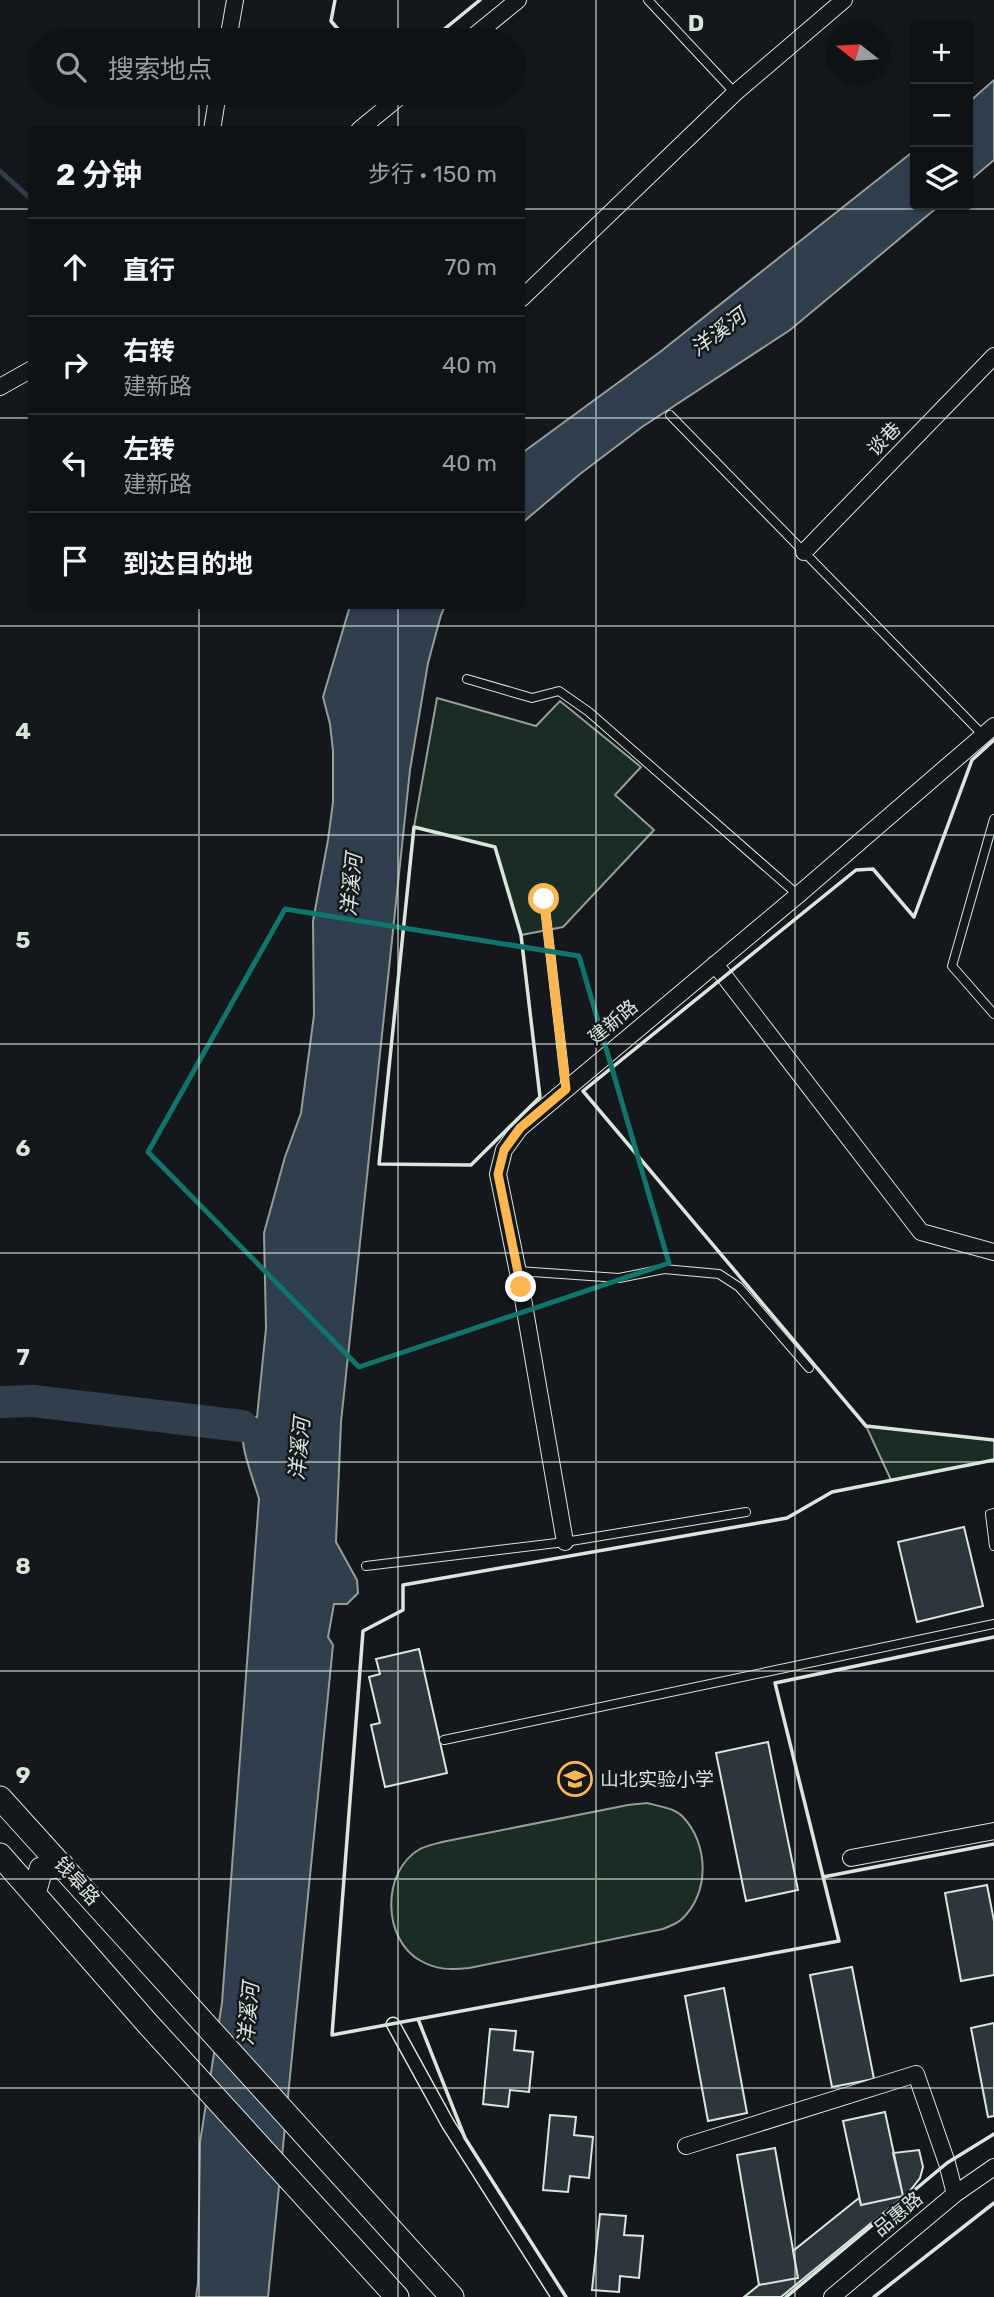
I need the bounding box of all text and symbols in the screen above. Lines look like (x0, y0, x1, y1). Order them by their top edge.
text: D (688, 9, 704, 37)
north arrow (826, 21, 889, 84)
map controls (910, 21, 973, 210)
button: + (910, 21, 973, 84)
search box (28, 28, 525, 105)
icon: search (52, 48, 90, 86)
text: 搜索地点 (108, 54, 212, 85)
button: − (910, 84, 973, 147)
button: layers (910, 147, 973, 210)
text: 2 分钟 (56, 157, 142, 193)
text: 步行 · 150 m (368, 160, 497, 188)
icon: ahead (56, 248, 94, 286)
text: 70 m (445, 253, 497, 281)
text: 直行 (123, 255, 175, 286)
water label: 洋溪河 (685, 301, 754, 361)
text: 右转 (123, 336, 175, 367)
icon: right (56, 346, 94, 384)
text: 40 m (442, 351, 497, 379)
text: 建新路 (123, 372, 192, 400)
street label: 谈巷 (863, 417, 905, 461)
text: 左转 (123, 434, 175, 465)
icon: left (56, 444, 94, 482)
text: 40 m (442, 449, 497, 477)
text: 建新路 (123, 470, 192, 498)
icon: arrive (56, 542, 94, 580)
text: 到达目的地 (123, 549, 253, 580)
text: 4 (15, 717, 31, 745)
water label: 洋溪河 (336, 849, 367, 917)
route start (528, 883, 559, 914)
text: 5 (16, 926, 31, 954)
street label: 建新路 (584, 995, 642, 1049)
text: 6 (16, 1134, 31, 1162)
route end (505, 1271, 536, 1302)
text: 7 (16, 1343, 30, 1371)
water label: 洋溪河 (284, 1413, 315, 1481)
text: 8 (15, 1552, 31, 1580)
school or university icon: 山北实验小学 (556, 1760, 594, 1798)
text: 9 (16, 1761, 30, 1789)
place label: 山北实验小学 (600, 1768, 714, 1791)
street label: 钱皋路 (49, 1852, 105, 1910)
water label: 洋溪河 (233, 1978, 264, 2046)
street label: 品惠路 (869, 2187, 927, 2241)

